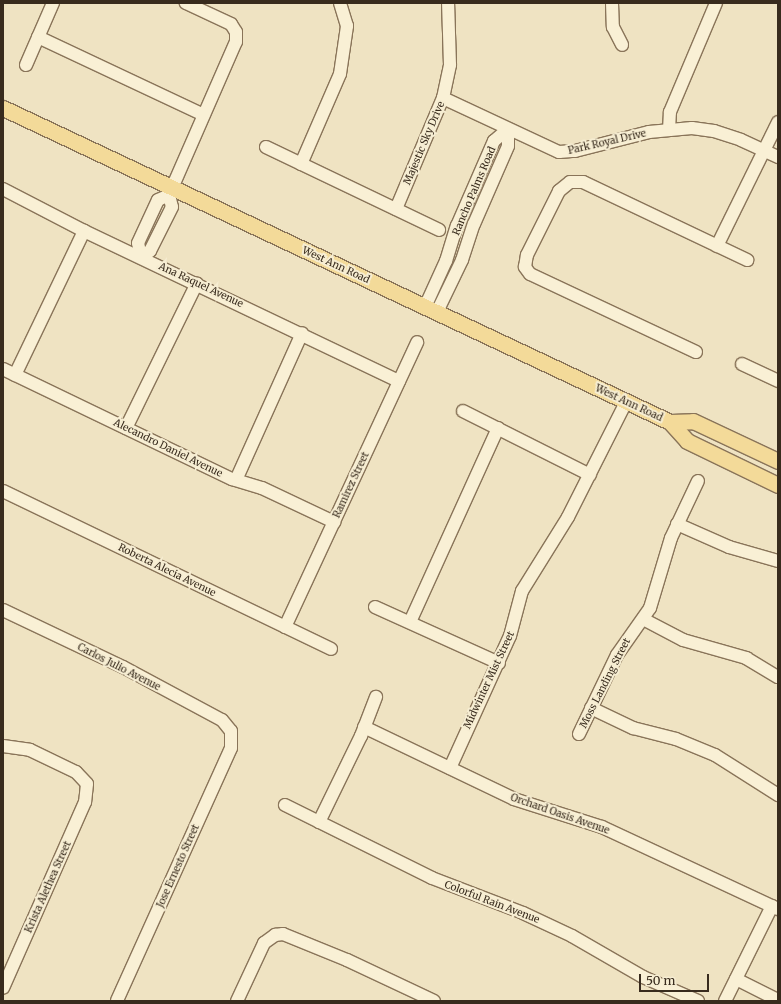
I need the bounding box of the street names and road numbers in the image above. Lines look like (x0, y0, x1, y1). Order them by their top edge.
street label: Majestic Sky Drive (401, 100, 447, 186)
street label: Park Royal Drive (567, 127, 647, 157)
street label: Rancho Palms Road (450, 145, 498, 237)
street label: West Ann Road (300, 244, 372, 286)
street label: Ana Raquel Avenue (157, 260, 245, 310)
street label: West Ann Road (593, 382, 665, 424)
street label: Alecandro Daniel Avenue (112, 416, 224, 480)
street label: Ramirez Street (330, 450, 372, 520)
street label: Roberta Alecia Avenue (116, 541, 218, 599)
street label: Midwinter Mist Street (461, 629, 517, 731)
street label: Moss Landing Street (577, 636, 633, 730)
street label: Carlos Julio Avenue (75, 641, 163, 693)
street label: Orchard Oasis Avenue (509, 791, 611, 837)
street label: Jose Ernesto Street (154, 822, 202, 910)
street label: Krista Alethea Street (22, 839, 74, 935)
street label: Colorful Rain Avenue (443, 878, 541, 926)

